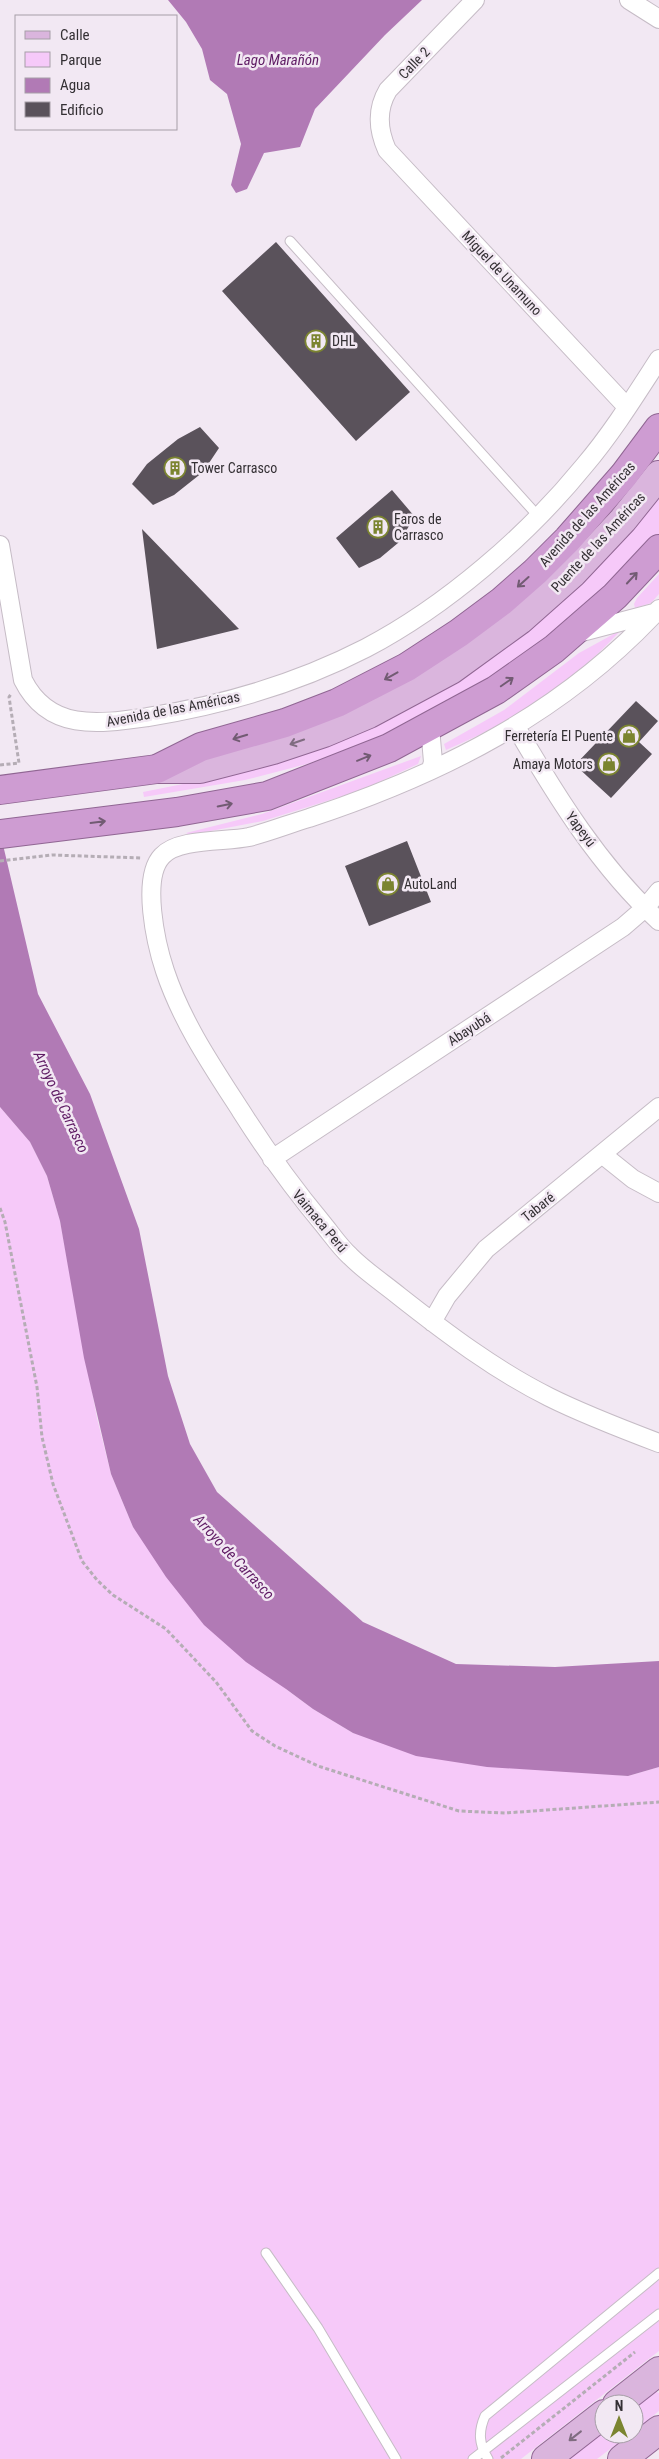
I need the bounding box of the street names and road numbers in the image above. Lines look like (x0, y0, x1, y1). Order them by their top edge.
street label: Calle 2 (395, 44, 433, 82)
street label: Miguel de Unamuno (459, 227, 545, 319)
street label: Avenida de las Américas (536, 458, 638, 570)
street label: Puente de las Américas (548, 489, 648, 595)
street label: Avenida de las Américas (105, 688, 241, 730)
street label: Yapeyú (563, 808, 599, 850)
street label: Abayubá (445, 1009, 493, 1049)
street label: Vaimaca Perú (289, 1187, 351, 1255)
street label: Tabaré (518, 1189, 558, 1225)

